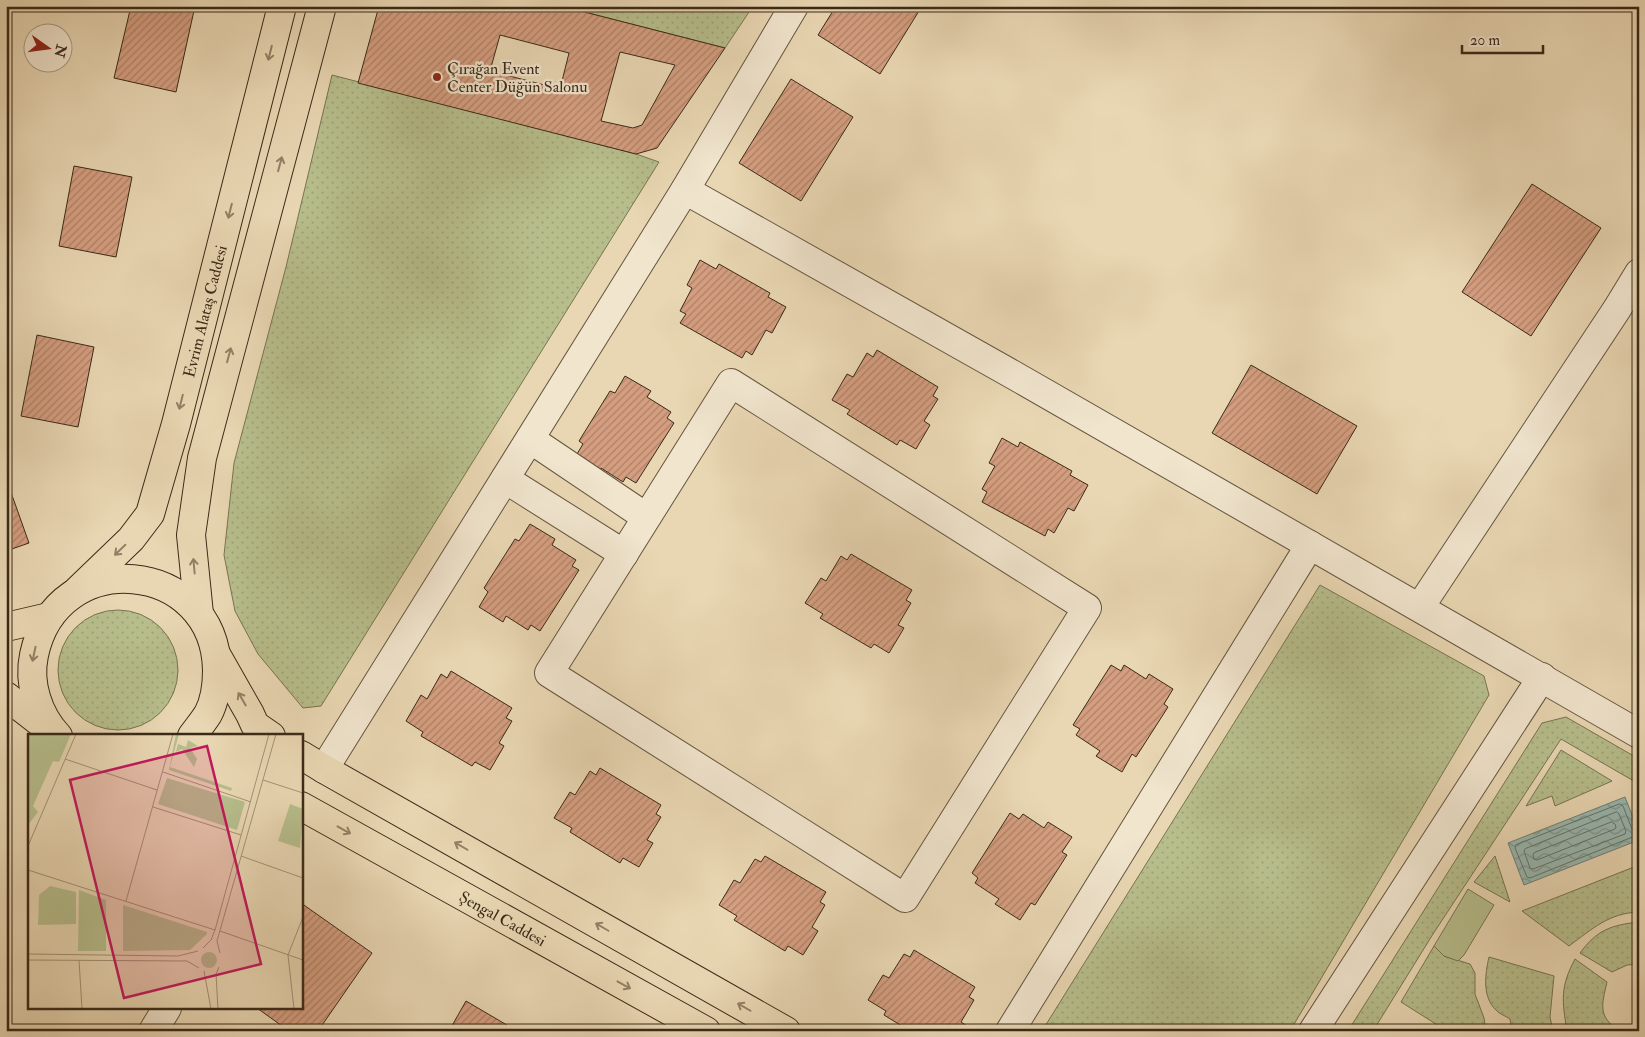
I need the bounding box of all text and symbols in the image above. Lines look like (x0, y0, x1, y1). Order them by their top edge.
north arrow (22, 22, 72, 72)
scale bar (1462, 22, 1544, 54)
text: 20 m (1470, 31, 1500, 50)
text: N (50, 42, 70, 60)
one-way arrow (265, 45, 274, 61)
place label: Çırağan Event Center Düğün Salonu (447, 59, 587, 97)
marker: Çırağan Event Center Düğün Salonu (431, 71, 443, 83)
one-way arrow (276, 157, 286, 173)
one-way arrow (225, 203, 234, 219)
street label: Evrim Alataş Caddesi (179, 243, 232, 380)
one-way arrow (225, 347, 235, 363)
one-way arrow (176, 394, 185, 410)
one-way arrow (114, 544, 127, 556)
one-way arrow (189, 558, 199, 574)
one-way arrow (29, 646, 38, 662)
one-way arrow (237, 692, 247, 707)
inset map (28, 734, 302, 1010)
one-way arrow (336, 826, 351, 835)
one-way arrow (454, 841, 468, 851)
street label: Şengal Caddesi (456, 887, 549, 951)
one-way arrow (595, 921, 610, 931)
one-way arrow (616, 980, 631, 990)
one-way arrow (737, 1001, 751, 1011)

